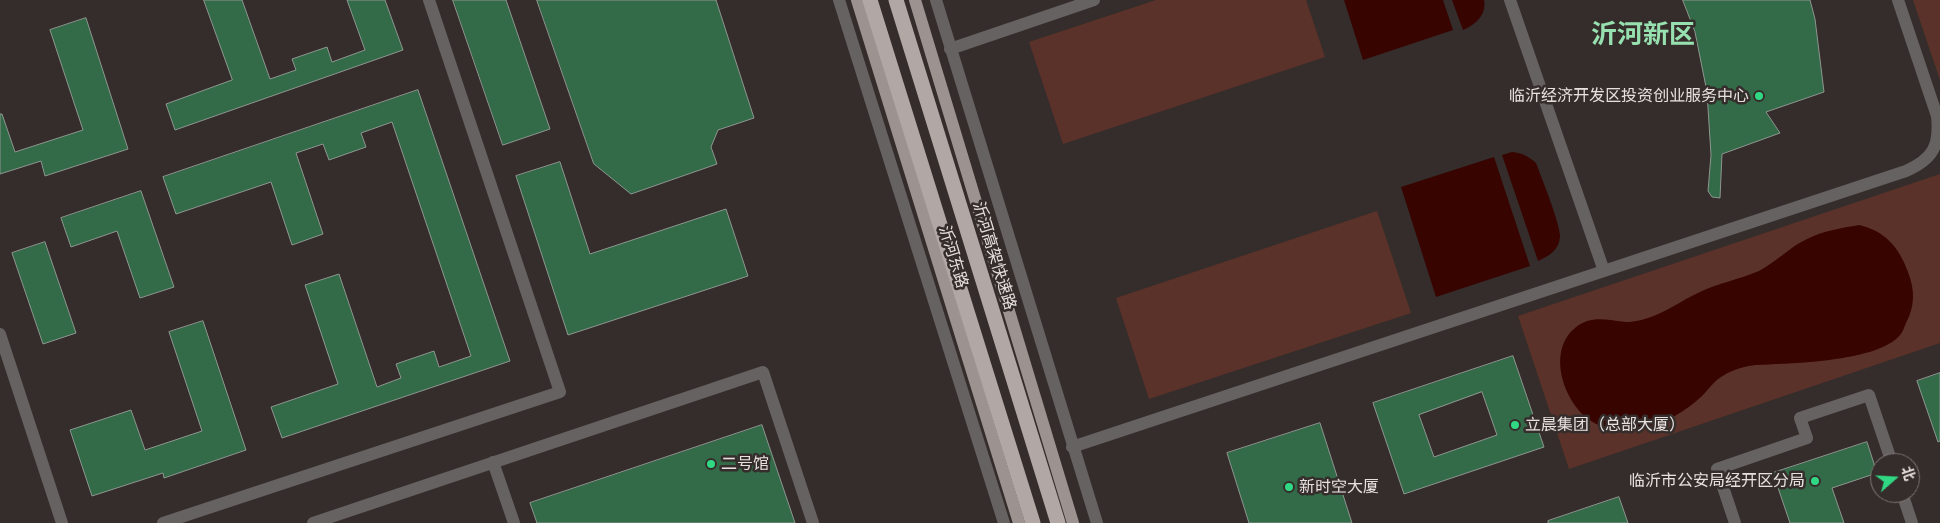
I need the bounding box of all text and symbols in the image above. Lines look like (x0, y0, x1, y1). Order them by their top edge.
district label: 沂河新区 (1591, 20, 1695, 52)
place label: 临沂经济开发区投资创业服务中心 (1509, 86, 1749, 106)
marker: 临沂经济开发区投资创业服务中心 (1753, 90, 1765, 102)
street label: 沂河高架快速路 (968, 200, 1020, 312)
street label: 沂河东路 (934, 224, 972, 290)
place label: 立晨集团（总部大厦） (1525, 415, 1685, 435)
marker: 立晨集团（总部大厦） (1509, 419, 1521, 431)
north arrow (1870, 453, 1920, 503)
place label: 二号馆 (721, 454, 769, 474)
marker: 二号馆 (705, 458, 717, 470)
text: 北 (1897, 464, 1920, 483)
place label: 临沂市公安局经开区分局 (1629, 471, 1805, 491)
marker: 临沂市公安局经开区分局 (1809, 475, 1821, 487)
place label: 新时空大厦 (1299, 477, 1379, 497)
marker: 新时空大厦 (1283, 481, 1295, 493)

